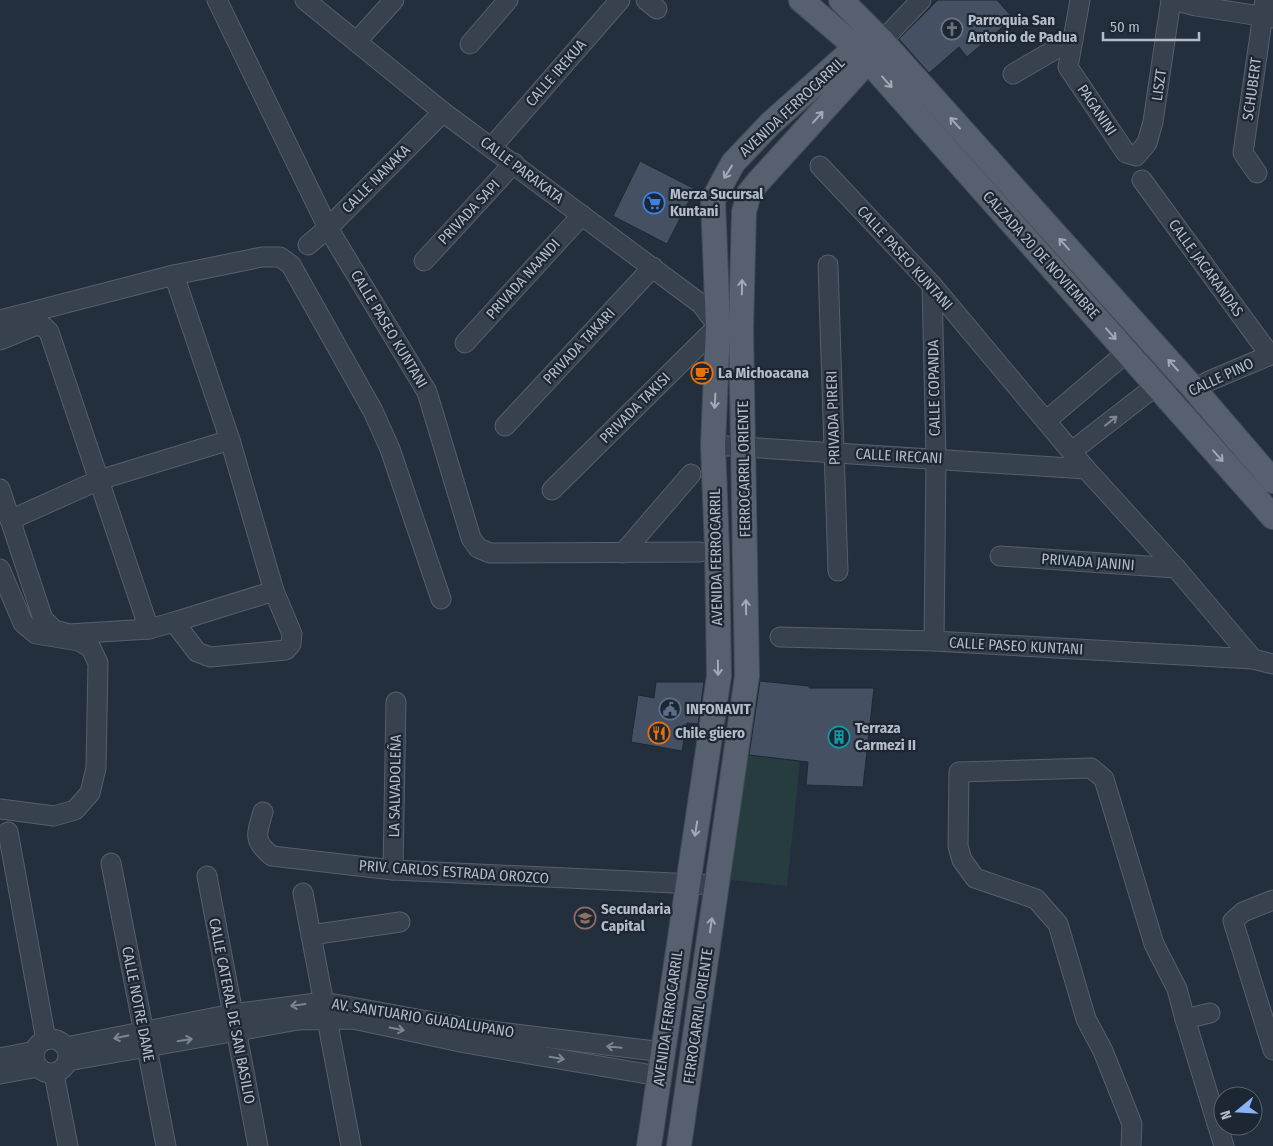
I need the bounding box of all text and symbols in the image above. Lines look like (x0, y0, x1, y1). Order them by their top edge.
scale bar (1103, 10, 1199, 42)
place label: Parroquia San Antonio de Padua (967, 11, 1078, 46)
church icon: Parroquia San Antonio de Padua (940, 17, 964, 41)
text: 50 m (1110, 18, 1140, 36)
street label: CALLE IREKUA (522, 36, 590, 110)
street label: AVENIDA FERROCARRIL (736, 53, 849, 160)
street label: SCHUBERT (1239, 56, 1265, 121)
street label: LISZT (1148, 68, 1170, 102)
one-way arrow (881, 75, 893, 88)
street label: PAGANINI (1074, 81, 1120, 139)
one-way arrow (812, 111, 824, 124)
one-way arrow (950, 117, 961, 130)
street label: CALLE PARAKATA (477, 133, 567, 207)
street label: CALLE NANAKA (338, 141, 414, 217)
one-way arrow (722, 165, 732, 179)
street label: PRIVADA SAPI (434, 176, 504, 248)
place label: Merza Sucursal Kuntani (670, 185, 764, 220)
street label: CALZADA 20 DE NOVIEMBRE (979, 187, 1103, 323)
supermarket icon: Merza Sucursal Kuntani (642, 191, 666, 215)
street label: CALLE PASEO KUNTANI (853, 202, 957, 314)
street label: CALLE JACARANDAS (1165, 216, 1247, 320)
street label: PRIVADA NAANDI (482, 235, 564, 323)
one-way arrow (1058, 238, 1070, 251)
street label: CALLE PASEO KUNTANI (347, 267, 431, 391)
one-way arrow (737, 280, 747, 296)
street label: PRIVADA TAKARI (539, 304, 619, 388)
one-way arrow (1105, 328, 1117, 341)
street label: CALLE COPANDA (924, 339, 944, 436)
street label: CALLE PINO (1186, 354, 1256, 400)
one-way arrow (1167, 359, 1178, 372)
cafe icon: La Michoacana (690, 361, 714, 385)
place label: La Michoacana (718, 364, 810, 382)
street label: PRIVADA TAKISI (596, 369, 674, 447)
street label: PRIVADA PIRERI (822, 371, 844, 465)
one-way arrow (710, 393, 719, 409)
street label: FERROCARRIL ORIENTE (734, 400, 754, 538)
one-way arrow (1104, 416, 1117, 427)
street label: CALLE IRECANI (855, 445, 943, 467)
one-way arrow (1213, 450, 1224, 463)
street label: AVENIDA FERROCARRIL (706, 488, 726, 626)
street label: PRIVADA JANINI (1041, 550, 1135, 574)
one-way arrow (741, 599, 751, 616)
street label: CALLE PASEO KUNTANI (948, 633, 1084, 659)
one-way arrow (713, 660, 723, 676)
public building icon: INFONAVIT (658, 697, 682, 721)
place label: INFONAVIT (686, 700, 752, 718)
place label: Terraza Carmezi II (855, 719, 916, 754)
restaurant icon: Chile güero (647, 721, 671, 745)
place label: Chile güero (675, 724, 745, 742)
building icon: Terraza Carmezi II (827, 725, 851, 749)
street label: LA SALVADOLEÑA (385, 734, 405, 838)
one-way arrow (690, 821, 700, 837)
street label: PRIV. CARLOS ESTRADA OROZCO (358, 856, 550, 888)
place label: Secundaria Capital (601, 900, 671, 935)
school or university icon: Secundaria Capital (573, 906, 597, 930)
street label: CALLE CATERAL DE SAN BASILIO (205, 917, 259, 1105)
one-way arrow (706, 917, 716, 933)
street label: CALLE NOTRE DAME (118, 945, 158, 1063)
street label: FERROCARRIL ORIENTE (680, 947, 716, 1085)
street label: AVENIDA FERROCARRIL (650, 949, 686, 1087)
street label: AV. SANTUARIO GUADALUPANO (331, 995, 515, 1041)
one-way arrow (290, 1001, 306, 1011)
one-way arrow (389, 1025, 405, 1034)
one-way arrow (113, 1032, 129, 1042)
one-way arrow (177, 1035, 193, 1045)
one-way arrow (607, 1042, 623, 1051)
one-way arrow (549, 1054, 565, 1064)
north arrow (1213, 1086, 1263, 1136)
text: N (1217, 1108, 1235, 1121)

